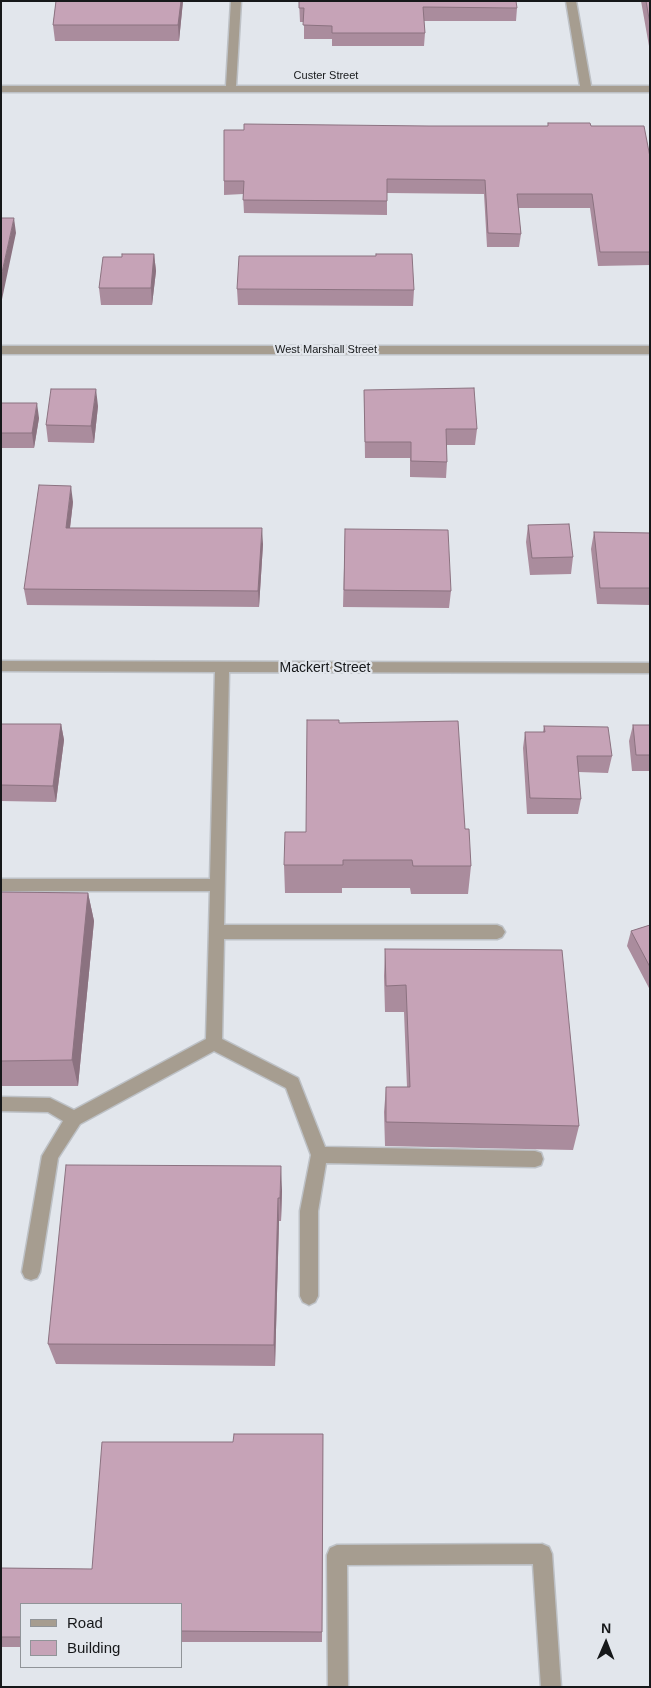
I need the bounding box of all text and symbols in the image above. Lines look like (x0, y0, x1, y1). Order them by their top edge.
street label: Custer Street (294, 69, 358, 83)
street label: West Marshall Street (275, 343, 377, 357)
street label: Mackert Street (279, 660, 371, 676)
legend (20, 1603, 182, 1668)
text: Road (67, 1614, 103, 1631)
north arrow (581, 1618, 631, 1668)
text: N (601, 1620, 611, 1636)
text: Building (67, 1639, 120, 1656)

